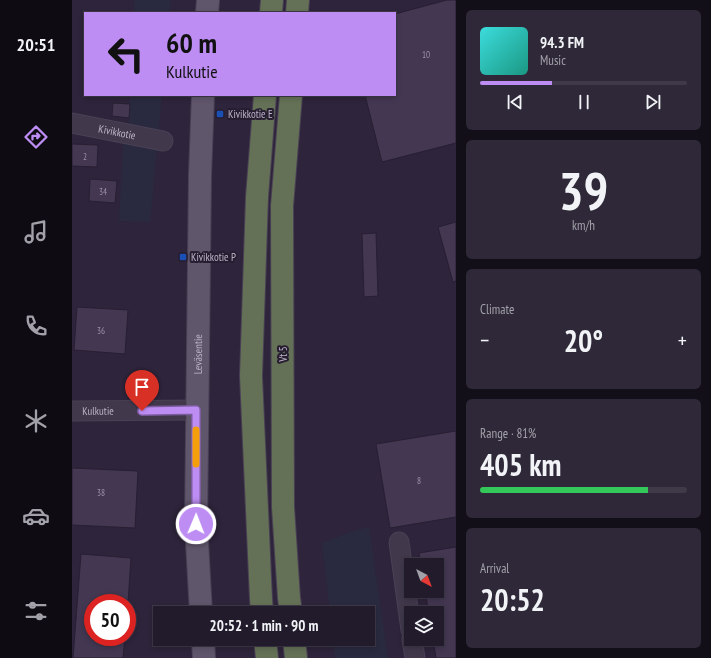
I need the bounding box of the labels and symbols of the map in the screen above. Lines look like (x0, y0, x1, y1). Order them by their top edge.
house number: 10 (422, 49, 430, 60)
place label: Kivikkotie E (228, 107, 273, 121)
marker: Kivikkotie E (215, 109, 225, 119)
street label: Kivikkotie (97, 121, 137, 143)
house number: 2 (83, 151, 87, 162)
house number: 34 (99, 186, 107, 197)
place label: Kivikkotie P (191, 250, 236, 264)
marker: Kivikkotie P (178, 252, 188, 262)
house number: 36 (97, 325, 105, 336)
street label: Leväsentie (191, 334, 205, 374)
street label: Vt 5 (276, 346, 290, 363)
pin (125, 370, 159, 411)
street label: Kulkutie (82, 404, 114, 418)
house number: 8 (417, 475, 421, 486)
house number: 38 (97, 487, 105, 498)
position arrow (175, 503, 217, 545)
north arrow (404, 558, 444, 598)
speed limit sign: 50 (84, 594, 136, 646)

